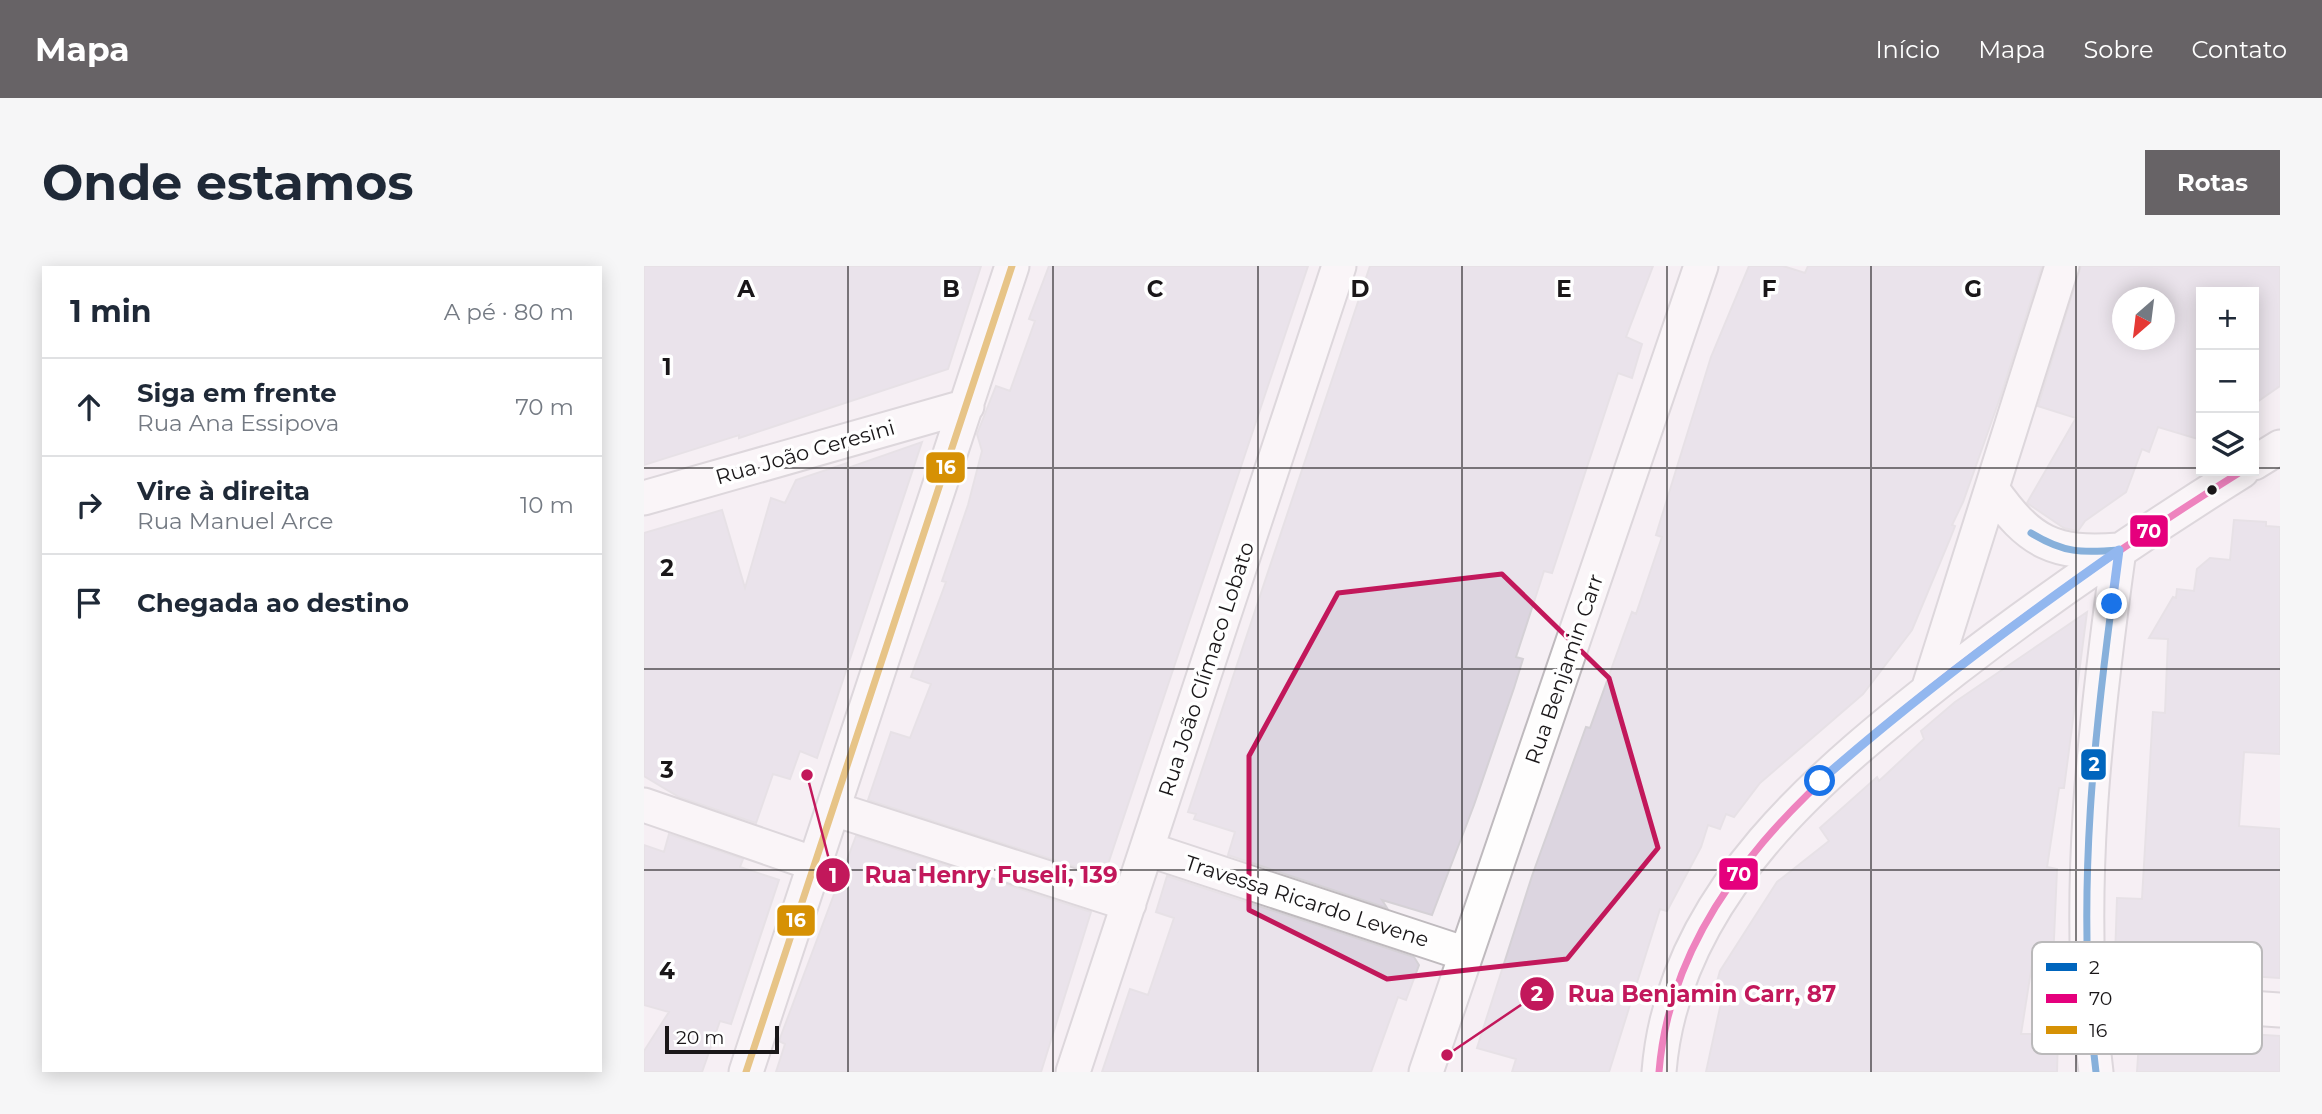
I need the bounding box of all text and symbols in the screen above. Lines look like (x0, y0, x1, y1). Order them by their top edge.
text: Mapa (35, 29, 130, 69)
text: Início (1875, 35, 1940, 64)
text: Mapa (1978, 35, 2046, 64)
text: Sobre (2084, 35, 2153, 64)
text: Contato (2191, 35, 2287, 64)
button: Rotas (2145, 150, 2280, 215)
text: Onde estamos (42, 153, 413, 212)
text: A (736, 275, 755, 303)
text: B (942, 275, 960, 303)
text: C (1147, 275, 1164, 303)
text: D (1351, 275, 1370, 303)
text: E (1556, 275, 1572, 303)
text: F (1762, 275, 1777, 303)
text: G (1964, 275, 1982, 303)
north arrow (2112, 287, 2175, 350)
map controls (2196, 287, 2259, 476)
button: + (2196, 287, 2259, 350)
text: 1 min (70, 293, 151, 330)
text: A pé · 80 m (444, 298, 574, 326)
button: − (2196, 350, 2259, 413)
text: 1 (662, 353, 672, 381)
text: Siga em frente (137, 377, 337, 409)
icon: ahead (70, 388, 108, 426)
text: 70 m (515, 393, 574, 421)
text: Rua Ana Essipova (137, 409, 339, 437)
button: layers (2196, 413, 2259, 476)
street label: Rua João Ceresini (712, 414, 898, 490)
line badge: 16 (925, 451, 966, 484)
text: 16 (936, 456, 956, 479)
text: Vire à direita (137, 475, 310, 507)
unlabelled marker (2205, 483, 2219, 497)
icon: right (70, 486, 108, 524)
text: 10 m (520, 491, 574, 519)
text: Rua Manuel Arce (137, 507, 333, 535)
line badge: 70 (2129, 514, 2169, 548)
text: 70 (2137, 520, 2161, 543)
street label: Rua João Clímaco Lobato (1153, 539, 1259, 799)
text: 2 (660, 554, 674, 582)
street label: Rua Benjamin Carr (1520, 571, 1608, 767)
icon: arrive (70, 584, 108, 622)
text: Chegada ao destino (137, 587, 409, 619)
route end (2096, 588, 2127, 619)
line badge: 2 (2080, 748, 2107, 781)
text: 2 (2088, 753, 2100, 776)
text: 3 (659, 756, 674, 784)
route start (1804, 765, 1835, 796)
street label: Travessa Ricardo Levene (1182, 850, 1432, 952)
callout: Rua Henry Fuseli, 139 (816, 853, 1132, 897)
line badge: 70 (1718, 857, 1759, 891)
text: Rua Henry Fuseli, 139 (864, 861, 1118, 889)
text: 1 (829, 863, 837, 888)
text: 70 (1727, 863, 1751, 886)
line badge: 16 (776, 904, 816, 937)
text: 16 (786, 909, 806, 932)
legend (2032, 942, 2262, 1054)
text: 2 (2089, 956, 2100, 979)
text: 4 (659, 957, 675, 985)
callout: Rua Benjamin Carr, 87 (1519, 972, 1850, 1016)
text: Rua Benjamin Carr, 87 (1568, 980, 1836, 1008)
text: 2 (1531, 981, 1543, 1006)
text: 70 (2089, 987, 2112, 1010)
text: 16 (2089, 1019, 2107, 1042)
scale bar (665, 1023, 779, 1055)
text: 20 m (676, 1026, 724, 1049)

